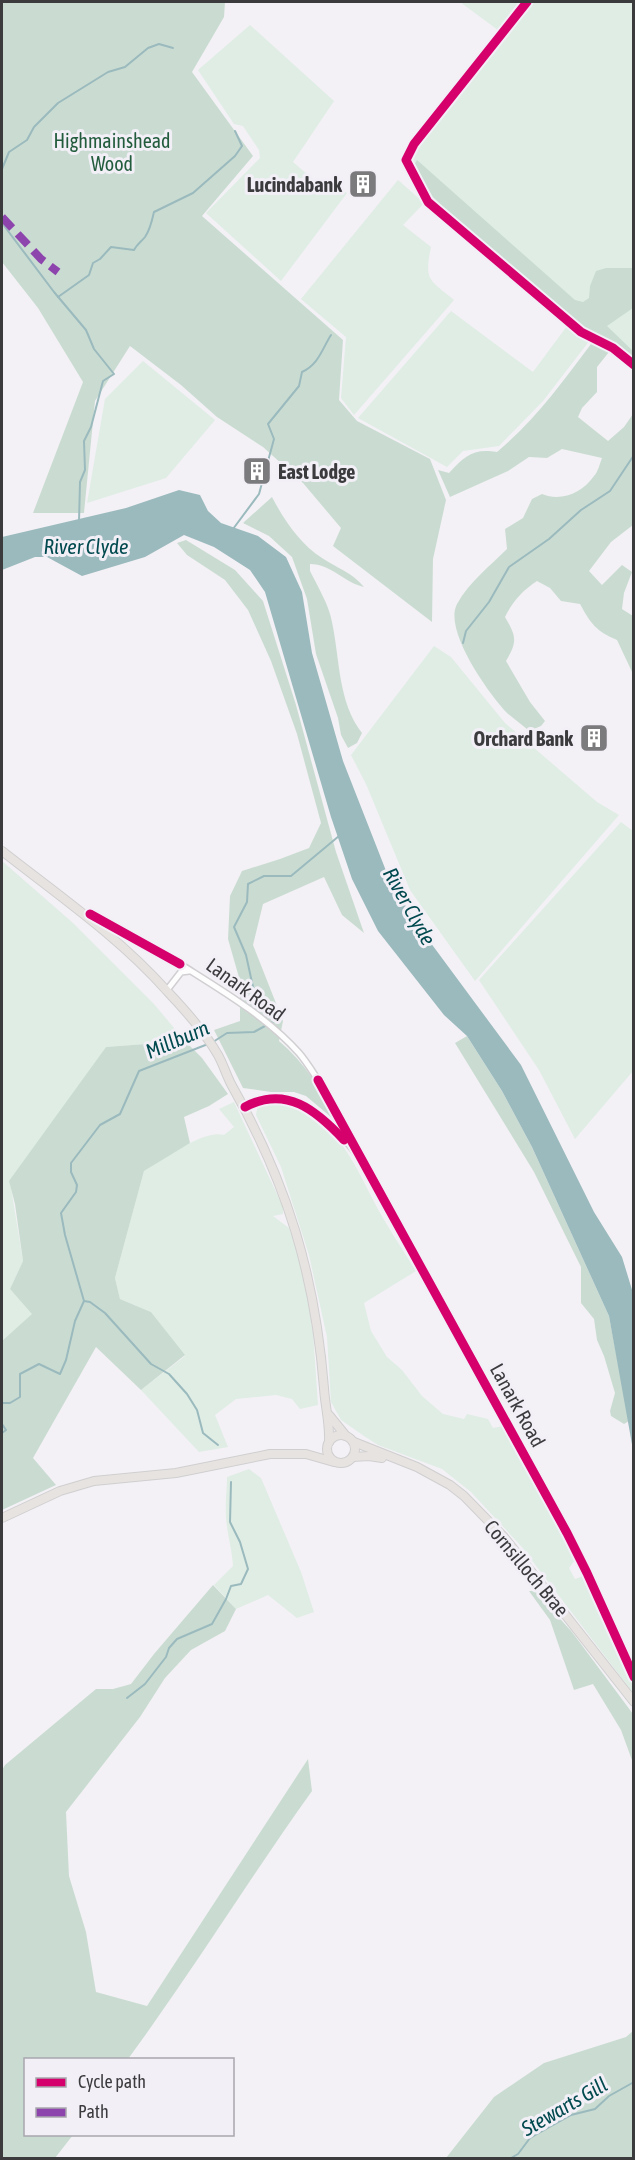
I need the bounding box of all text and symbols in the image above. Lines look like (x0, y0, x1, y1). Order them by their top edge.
park label: Highmainshead Wood (53, 129, 171, 175)
building icon: Lucindabank (347, 168, 379, 200)
place label: Lucindabank (247, 173, 342, 196)
building icon: East Lodge (241, 455, 273, 487)
place label: East Lodge (278, 460, 355, 483)
water label: River Clyde (43, 534, 129, 558)
building icon: Orchard Bank (578, 722, 610, 754)
place label: Orchard Bank (474, 727, 573, 750)
water label: River Clyde (379, 863, 441, 949)
street label: Lanark Road (202, 953, 290, 1025)
water label: Millburn (142, 1015, 212, 1063)
street label: Lanark Road (486, 1359, 550, 1451)
street label: Cornsilloch Brae (480, 1515, 574, 1621)
legend (24, 2058, 234, 2136)
text: Cycle path (78, 2071, 146, 2092)
water label: Stewarts Gill (516, 2072, 611, 2141)
text: Path (78, 2101, 109, 2122)

